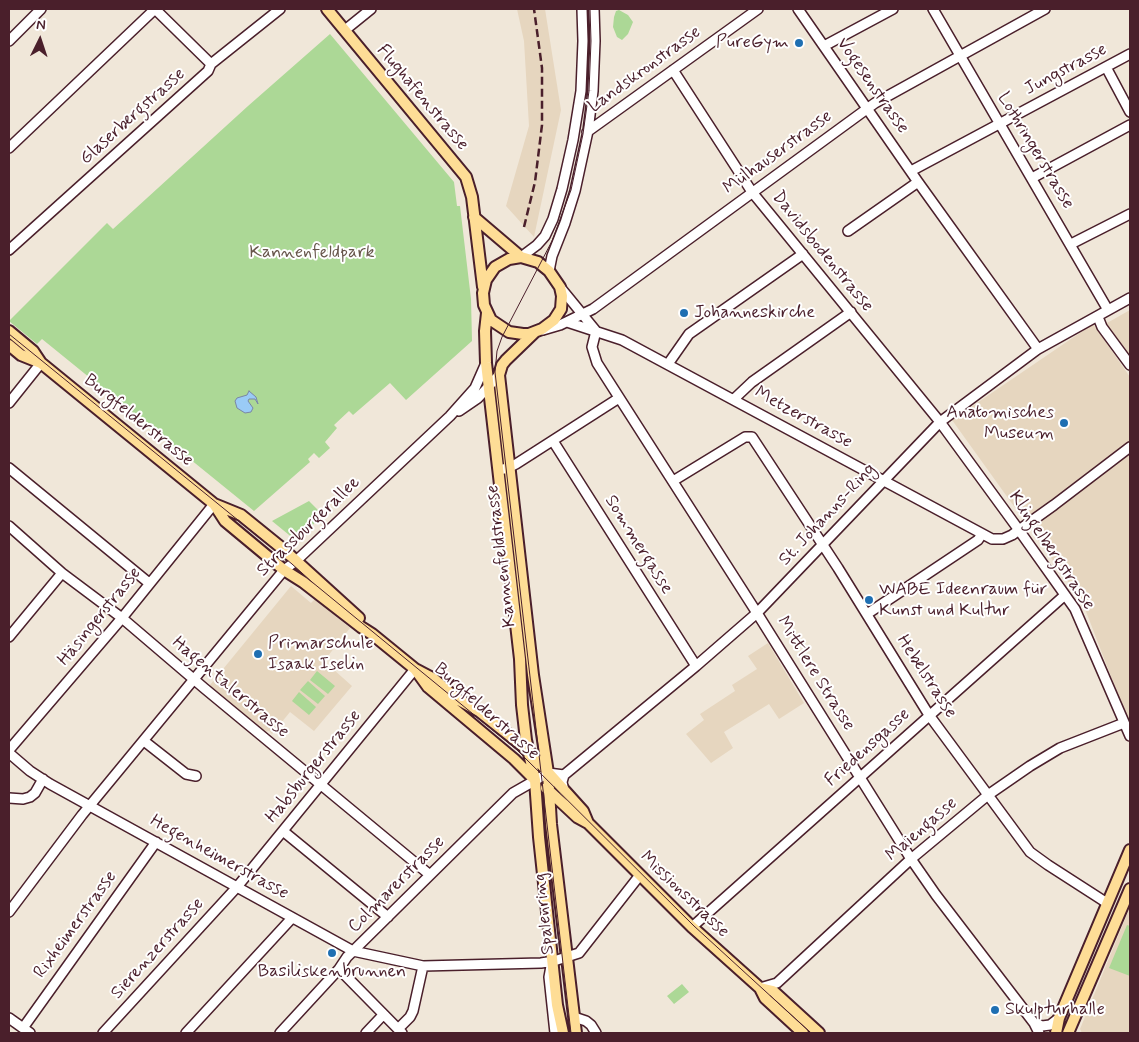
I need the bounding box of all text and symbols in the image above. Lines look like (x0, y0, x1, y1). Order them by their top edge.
north arrow (15, 15, 65, 65)
text: N (36, 16, 46, 34)
street label: Landskronstrasse (584, 22, 706, 118)
place label: PureGym (716, 32, 789, 54)
street label: Vogesenstrasse (831, 34, 913, 138)
marker: PureGym (793, 37, 805, 49)
street label: Jungstrasse (1021, 39, 1111, 101)
street label: Flughafenstrasse (371, 41, 473, 155)
street label: Glaserbergstrasse (76, 64, 190, 170)
street label: Lothringerstrasse (992, 89, 1078, 213)
street label: Mülhauserstrasse (719, 106, 837, 200)
street label: Davidsbodenstrasse (767, 187, 877, 317)
park label: Kannenfeldpark (249, 242, 375, 264)
place label: Johanneskirche (694, 302, 815, 324)
marker: Johanneskirche (678, 307, 690, 319)
street label: Burgfelderstrasse (79, 370, 197, 472)
street label: Metzerstrasse (750, 382, 856, 454)
place label: Anatomisches Museum (946, 402, 1054, 444)
marker: Anatomisches Museum (1058, 417, 1070, 429)
street label: St. Johanns-Ring (775, 459, 881, 571)
street label: Strassburgerallee (253, 472, 365, 582)
street label: Kannenfeldstrasse (483, 484, 521, 628)
street label: Klingelbergstrasse (1003, 487, 1099, 615)
street label: Sommergasse (599, 491, 677, 599)
street label: Häsingerstrasse (54, 563, 146, 671)
place label: WABE Ideenraum für Kunst und Kultur (879, 579, 1047, 622)
marker: WABE Ideenraum für Kunst und Kultur (863, 594, 875, 606)
street label: Mittlere Strasse (771, 613, 859, 735)
street label: Hebelstrasse (891, 631, 961, 723)
street label: Hagentalerstrasse (167, 633, 293, 743)
place label: Primarschule Isaak Iselin (268, 633, 374, 676)
marker: Primarschule Isaak Iselin (252, 648, 264, 660)
street label: Burgfelderstrasse (429, 659, 543, 765)
street label: Friedensgasse (821, 704, 915, 792)
street label: Habsburgerstrasse (262, 706, 366, 828)
street label: Maiengasse (882, 793, 962, 867)
street label: Hegenheimerstrasse (146, 811, 292, 905)
street label: Colmarerstrasse (344, 832, 450, 938)
street label: Missionsstrasse (635, 847, 733, 943)
street label: Rixheimerstrasse (30, 867, 122, 983)
street label: Spalenring (530, 872, 560, 956)
street label: Sierenzerstrasse (107, 894, 209, 1004)
marker: Basiliskenbrunnen (326, 947, 338, 959)
place label: Basiliskenbrunnen (258, 961, 406, 983)
place label: Skulpturhalle (1005, 999, 1105, 1021)
marker: Skulpturhalle (989, 1004, 1001, 1016)

